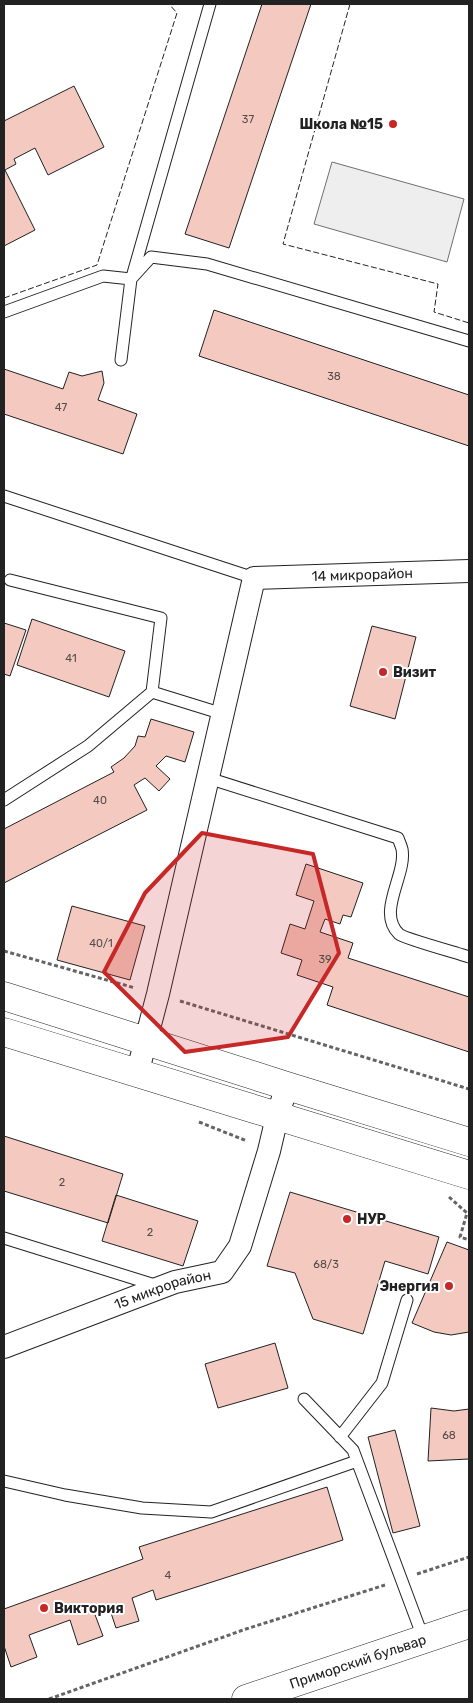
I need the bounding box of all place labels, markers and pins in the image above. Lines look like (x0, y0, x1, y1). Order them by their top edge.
place label: Школа №15 (299, 116, 383, 133)
marker: Школа №15 (387, 118, 399, 130)
place label: Визит (393, 664, 437, 681)
marker: Визит (377, 666, 389, 678)
place label: НУР (357, 1211, 387, 1228)
marker: НУР (341, 1213, 353, 1225)
place label: Энергия (379, 1278, 439, 1295)
marker: Энергия (443, 1280, 455, 1292)
place label: Виктория (54, 1600, 124, 1617)
marker: Виктория (38, 1602, 50, 1614)

